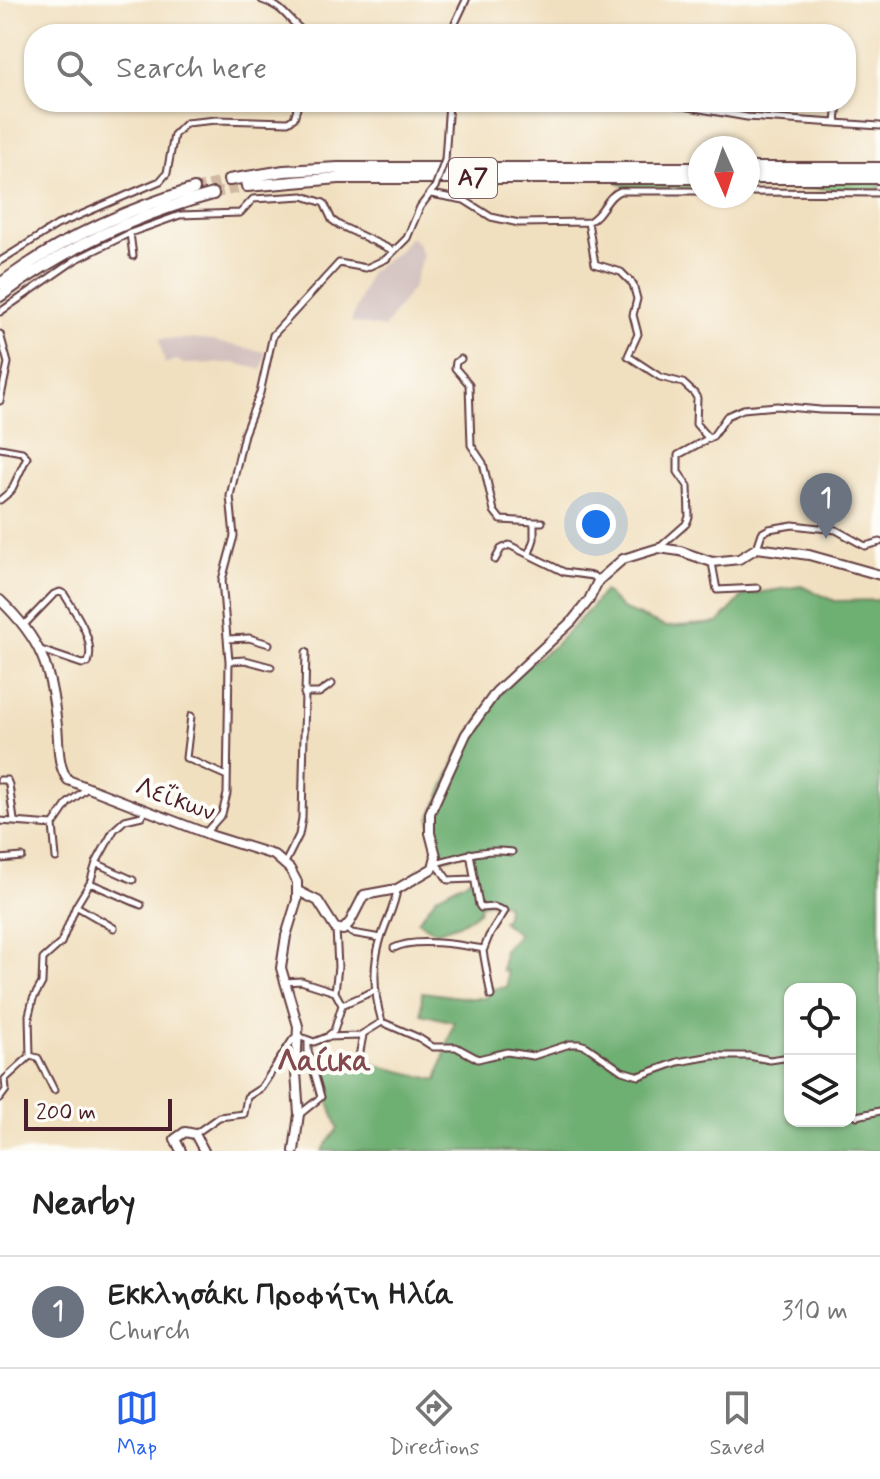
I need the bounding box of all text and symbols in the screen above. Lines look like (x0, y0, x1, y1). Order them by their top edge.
search box (24, 24, 856, 112)
icon: search (52, 46, 96, 90)
text: Search here (116, 49, 267, 88)
north arrow (688, 136, 760, 208)
road number: Α7 (449, 158, 497, 198)
pin: 1 (800, 473, 852, 539)
your location (576, 504, 616, 544)
street label: Λεΐκων (130, 770, 220, 830)
map controls (784, 983, 856, 1127)
button: locate (784, 983, 856, 1055)
district label: Λαίικα (277, 1043, 371, 1082)
button: layers (784, 1055, 856, 1127)
scale bar (24, 1095, 172, 1131)
text: 200 m (36, 1099, 96, 1127)
text: Nearby (32, 1181, 136, 1226)
text: Εκκλησάκι Προφήτη Ηλία (108, 1276, 454, 1315)
text: 1 (52, 1295, 64, 1329)
text: 310 m (782, 1295, 848, 1329)
text: Church (108, 1315, 190, 1349)
tab: Map (115, 1386, 159, 1462)
tab: Directions (389, 1386, 479, 1462)
tab: Saved (709, 1386, 765, 1462)

